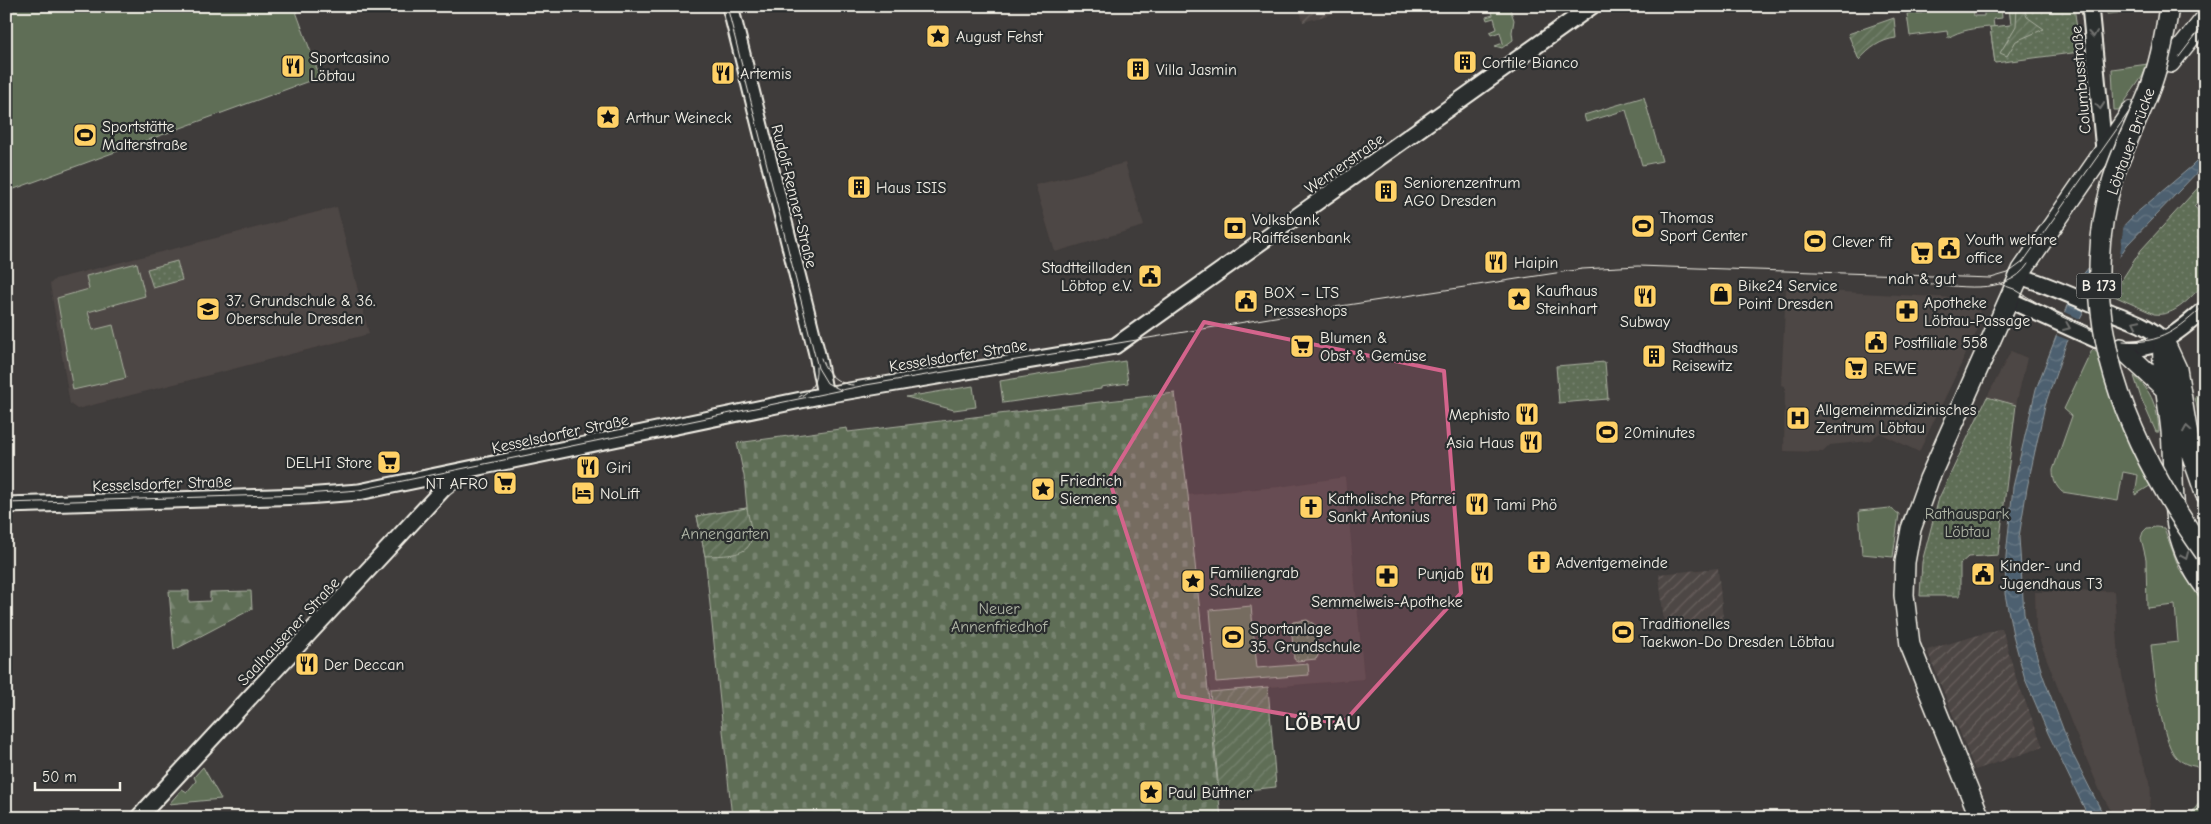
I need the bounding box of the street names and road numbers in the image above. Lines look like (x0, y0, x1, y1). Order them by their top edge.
street label: Columbusstraße (2067, 25, 2095, 135)
street label: Löbtauer Brücke (2103, 85, 2159, 197)
street label: Rudolf-Renner-Straße (767, 123, 821, 270)
street label: Wernerstraße (1302, 130, 1388, 198)
road number: B 173 (2076, 274, 2122, 298)
street label: Kesselsdorfer Straße (888, 336, 1029, 376)
street label: Kesselsdorfer Straße (490, 411, 630, 457)
street label: Kesselsdorfer Straße (92, 473, 232, 495)
street label: Saalhausener Straße (234, 574, 343, 689)

